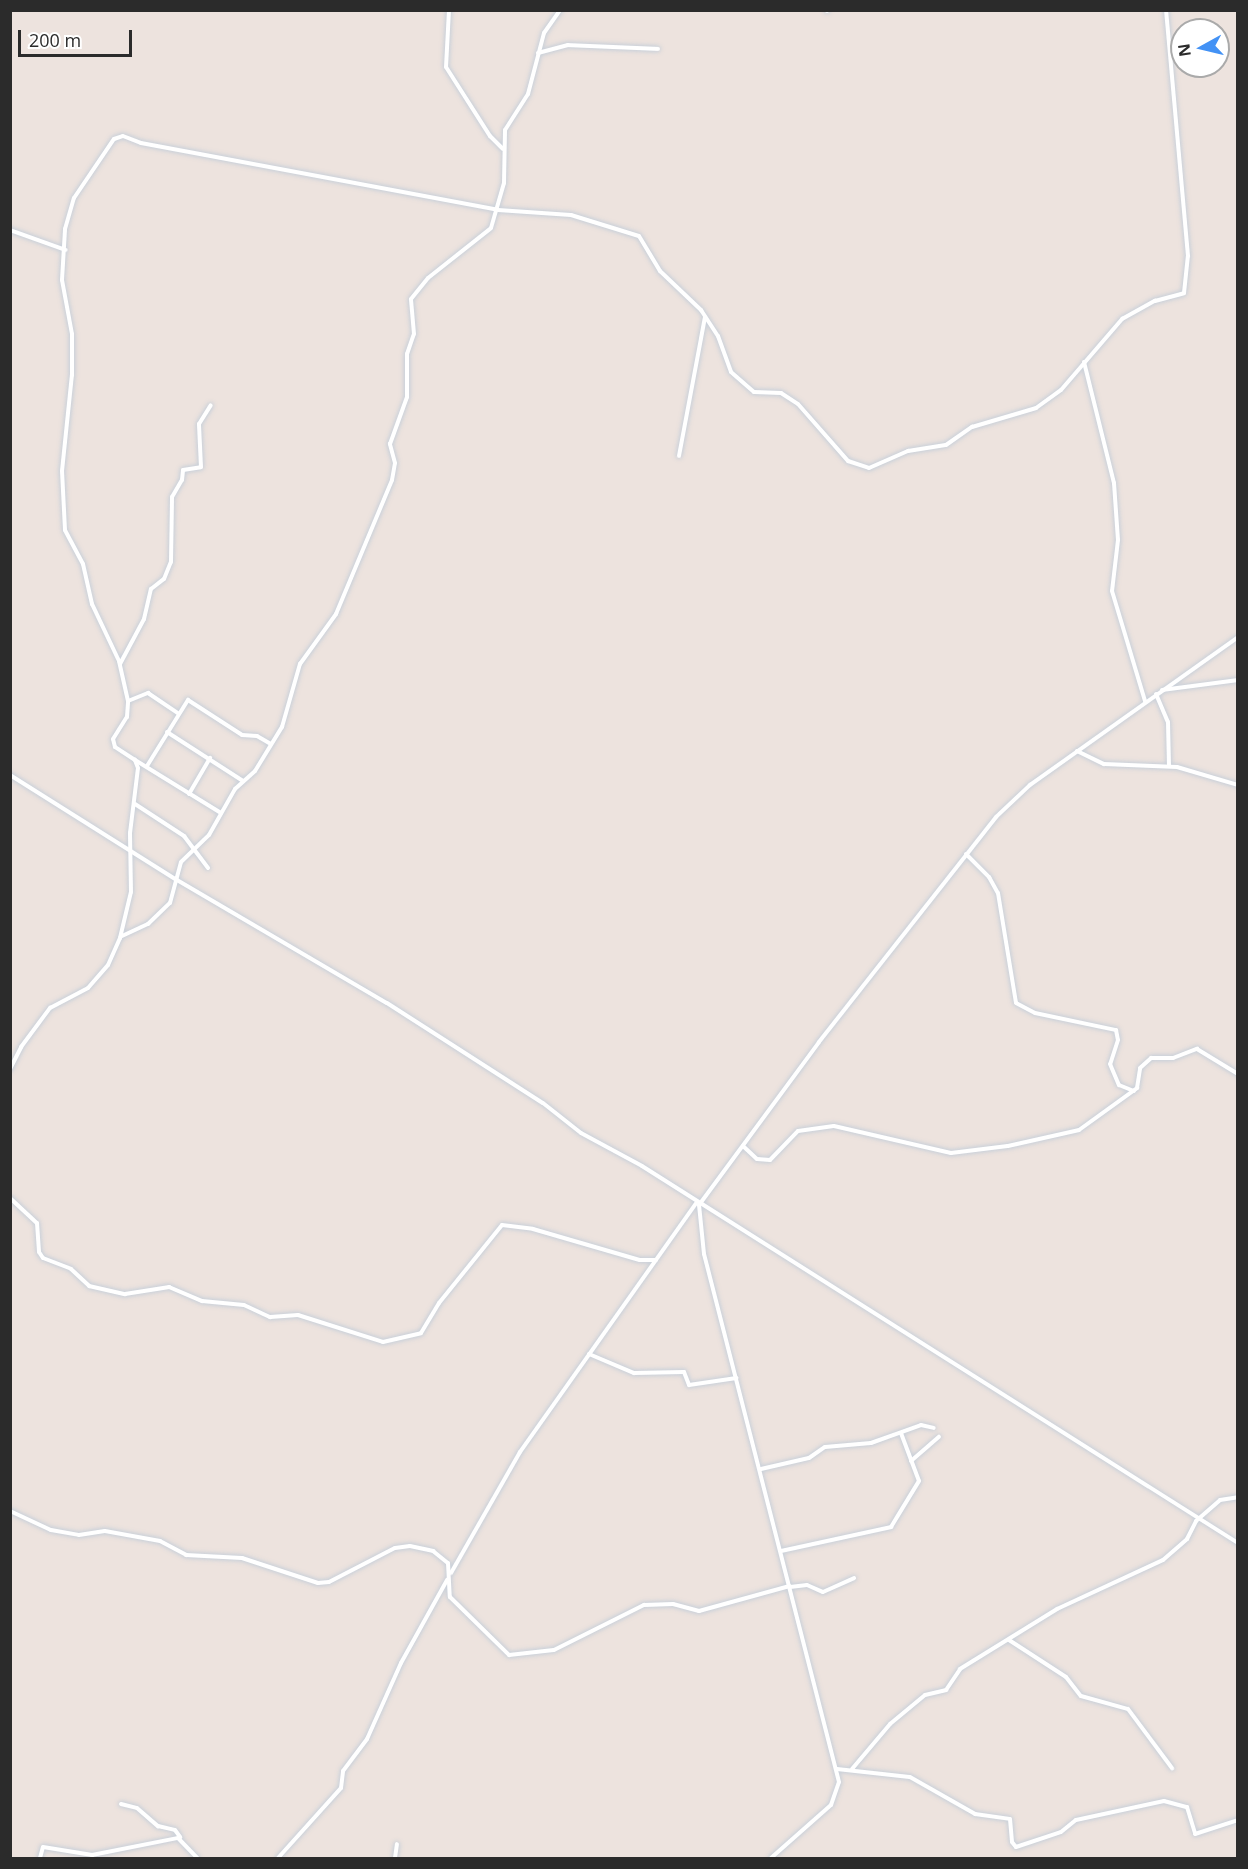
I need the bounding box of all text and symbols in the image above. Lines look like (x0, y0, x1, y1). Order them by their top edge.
scale bar (21, 18, 135, 56)
north arrow (1170, 18, 1230, 78)
text: 200 m (29, 28, 81, 52)
text: N (1172, 42, 1196, 58)

